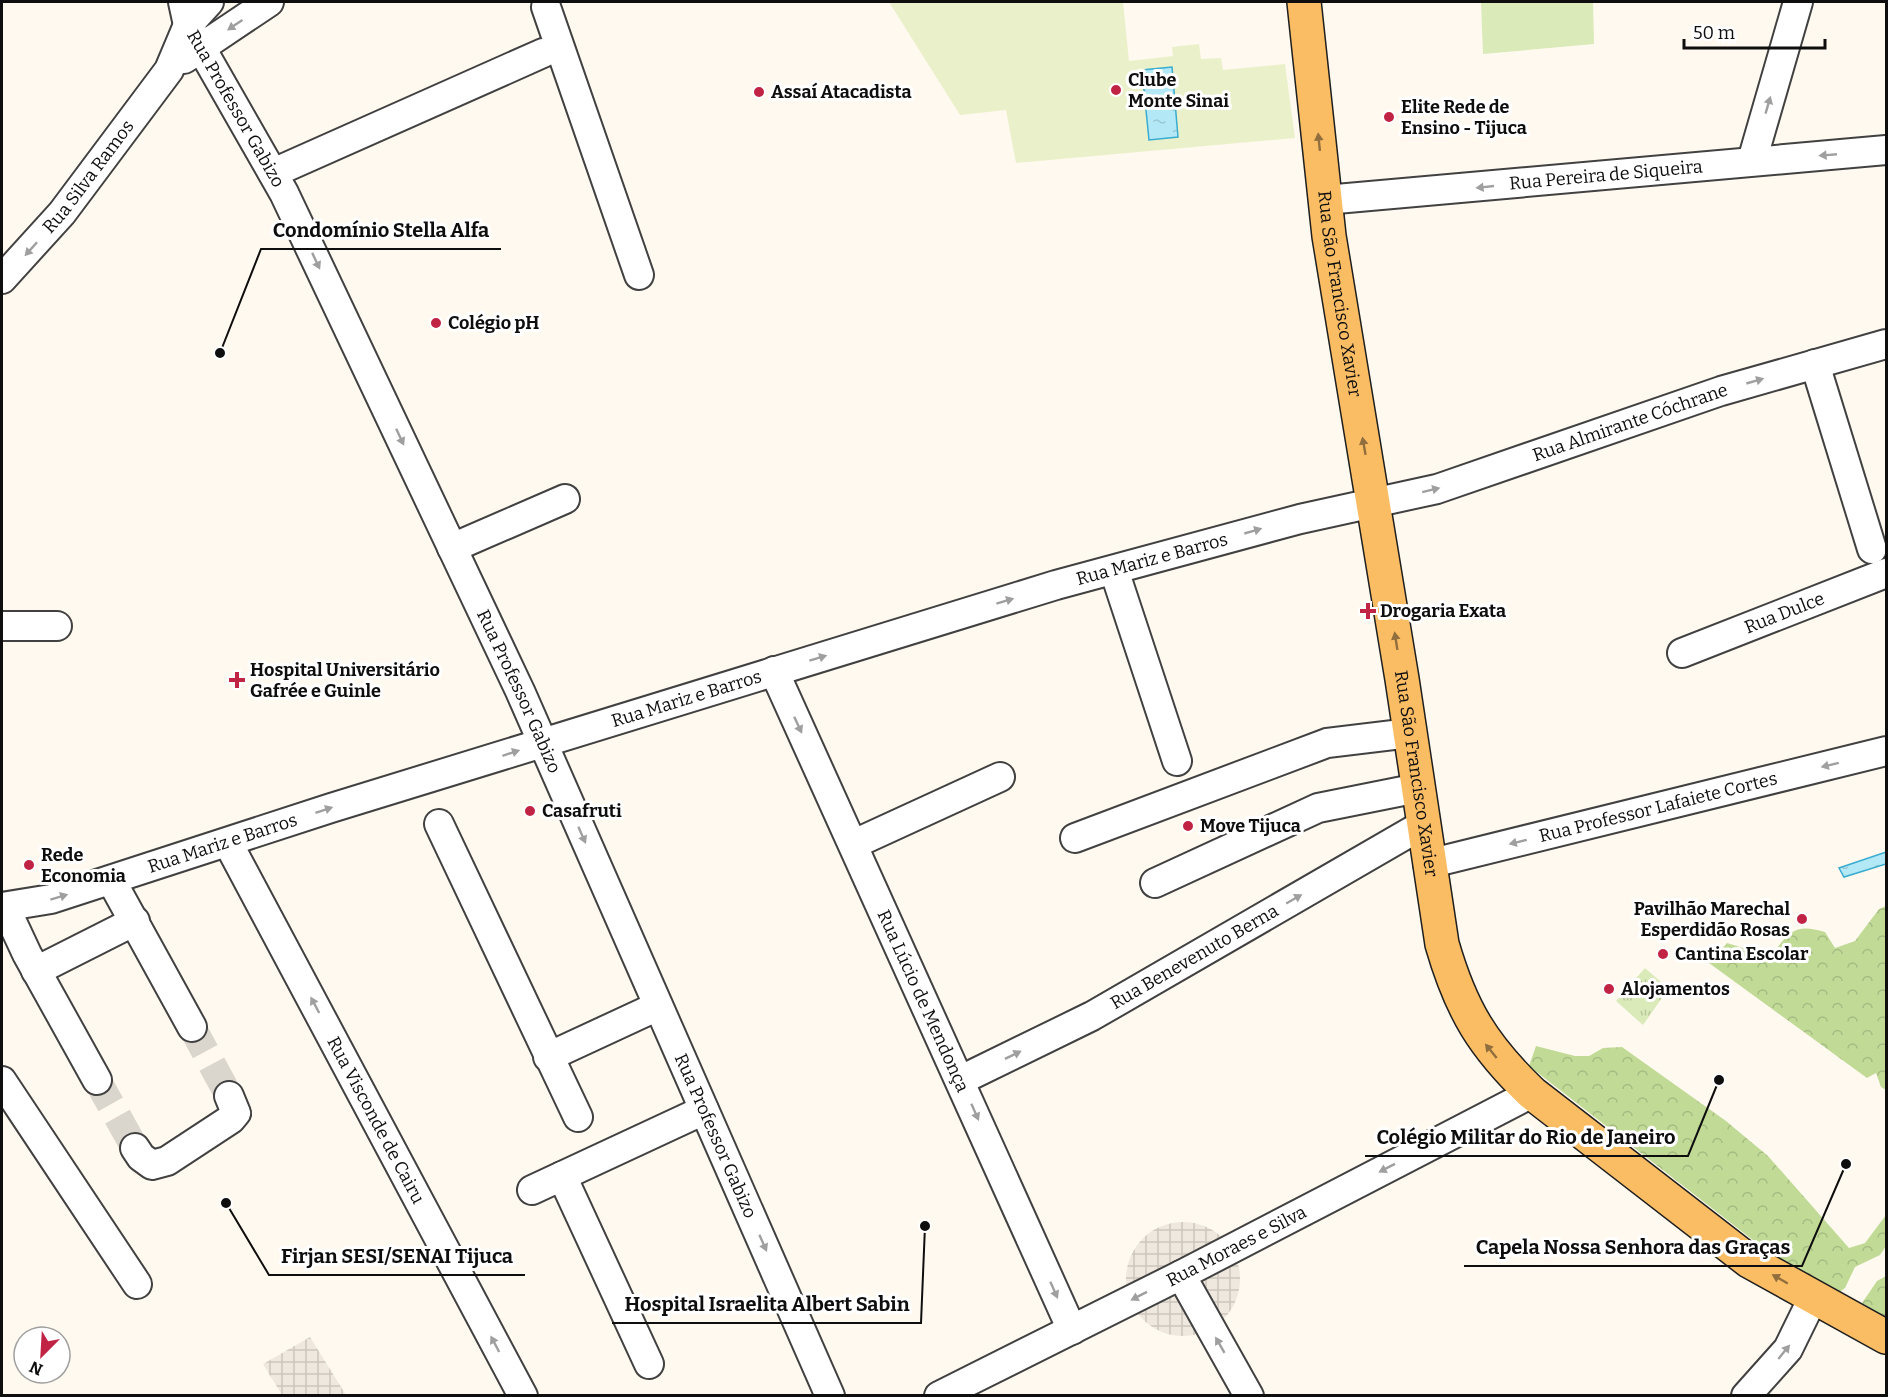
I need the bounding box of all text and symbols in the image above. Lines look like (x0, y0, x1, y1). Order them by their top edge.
scale bar (1684, 12, 1825, 50)
one-way arrow (227, 20, 244, 31)
text: 50 m (1693, 22, 1735, 44)
street label: Rua Professor Gabizo (182, 26, 289, 191)
place label: Clube Monte Sinai (1128, 69, 1229, 112)
place label: Assaí Atacadista (771, 81, 912, 103)
marker: Clube Monte Sinai (1109, 83, 1123, 97)
marker: Assaí Atacadista (752, 85, 766, 99)
one-way arrow (1764, 95, 1774, 114)
place label: Elite Rede de Ensino - Tijuca (1401, 96, 1527, 139)
marker: Elite Rede de Ensino - Tijuca (1382, 110, 1396, 124)
street label: Rua Silva Ramos (38, 116, 139, 238)
one-way arrow (1314, 132, 1324, 151)
one-way arrow (1819, 150, 1838, 159)
street label: Rua Pereira de Siqueira (1508, 155, 1704, 195)
one-way arrow (1475, 182, 1494, 192)
street label: Rua São Francisco Xavier (1313, 189, 1366, 399)
callout: Condomínio Stella Alfa (261, 211, 501, 249)
text: Condomínio Stella Alfa (273, 218, 489, 242)
one-way arrow (25, 241, 38, 256)
one-way arrow (312, 253, 321, 270)
place label: Colégio pH (448, 312, 540, 334)
marker: Colégio pH (429, 316, 443, 330)
one-way arrow (1746, 376, 1764, 385)
street label: Rua Almirante Cóchrane (1530, 379, 1730, 466)
one-way arrow (395, 429, 404, 446)
one-way arrow (1360, 436, 1369, 455)
one-way arrow (1422, 485, 1440, 495)
one-way arrow (1244, 526, 1262, 536)
street label: Rua Mariz e Barros (1074, 528, 1230, 590)
street label: Rua Dulce (1741, 587, 1828, 638)
one-way arrow (996, 596, 1014, 605)
place label: Drogaria Exata (1380, 600, 1506, 622)
marker: Drogaria Exata (1361, 604, 1375, 618)
street label: Rua Professor Gabizo (472, 606, 566, 777)
one-way arrow (1391, 631, 1400, 650)
one-way arrow (809, 653, 827, 662)
place label: Hospital Universitário Gafrée e Guinle (250, 659, 440, 702)
street label: Rua Mariz e Barros (609, 665, 764, 732)
street label: Rua São Francisco Xavier (1390, 669, 1443, 878)
marker: Hospital Universitário Gafrée e Guinle (228, 671, 246, 689)
one-way arrow (794, 716, 803, 733)
one-way arrow (502, 748, 520, 757)
one-way arrow (1821, 760, 1839, 770)
street label: Rua Professor Lafaiete Cortes (1537, 767, 1779, 847)
place label: Casafruti (542, 800, 622, 822)
marker: Casafruti (523, 804, 537, 818)
one-way arrow (315, 805, 333, 815)
street label: Rua Mariz e Barros (145, 809, 300, 878)
place label: Move Tijuca (1200, 815, 1301, 837)
marker: Move Tijuca (1181, 819, 1195, 833)
one-way arrow (578, 826, 587, 843)
one-way arrow (1509, 837, 1527, 847)
place label: Rede Economia (41, 844, 126, 887)
marker: Rede Economia (22, 858, 36, 872)
one-way arrow (50, 892, 68, 901)
one-way arrow (1286, 894, 1302, 905)
place label: Pavilhão Marechal Esperdidão Rosas (1634, 898, 1790, 941)
street label: Rua Benevenuto Berna (1106, 900, 1282, 1014)
street label: Rua Lúcio de Mendonça (872, 906, 974, 1096)
marker: Pavilhão Marechal Esperdidão Rosas (1795, 912, 1809, 926)
place label: Cantina Escolar (1675, 943, 1809, 965)
marker: Cantina Escolar (1656, 947, 1670, 961)
place label: Alojamentos (1621, 978, 1730, 1000)
marker: Alojamentos (1602, 982, 1616, 996)
one-way arrow (310, 996, 320, 1013)
street label: Rua Visconde de Cairu (322, 1033, 429, 1207)
one-way arrow (1485, 1043, 1498, 1059)
street label: Rua Professor Gabizo (670, 1050, 761, 1221)
one-way arrow (1005, 1050, 1022, 1059)
one-way arrow (970, 1104, 980, 1122)
callout: Colégio Militar do Rio de Janeiro (1365, 1118, 1688, 1156)
text: Colégio Militar do Rio de Janeiro (1376, 1125, 1676, 1149)
one-way arrow (1378, 1163, 1396, 1173)
street label: Rua Moraes e Silva (1163, 1201, 1310, 1291)
callout: Capela Nossa Senhora das Graças (1464, 1228, 1802, 1266)
one-way arrow (758, 1235, 768, 1253)
text: Capela Nossa Senhora das Graças (1476, 1235, 1790, 1259)
callout: Firjan SESI/SENAI Tijuca (269, 1237, 525, 1275)
text: Firjan SESI/SENAI Tijuca (281, 1244, 513, 1268)
one-way arrow (1772, 1273, 1788, 1284)
one-way arrow (1049, 1282, 1059, 1300)
callout: Hospital Israelita Albert Sabin (612, 1285, 921, 1323)
one-way arrow (1130, 1291, 1148, 1301)
text: Hospital Israelita Albert Sabin (624, 1292, 910, 1316)
north arrow (12, 1325, 72, 1385)
one-way arrow (491, 1335, 501, 1353)
one-way arrow (1215, 1336, 1225, 1353)
one-way arrow (1778, 1344, 1791, 1360)
text: N (27, 1357, 46, 1379)

